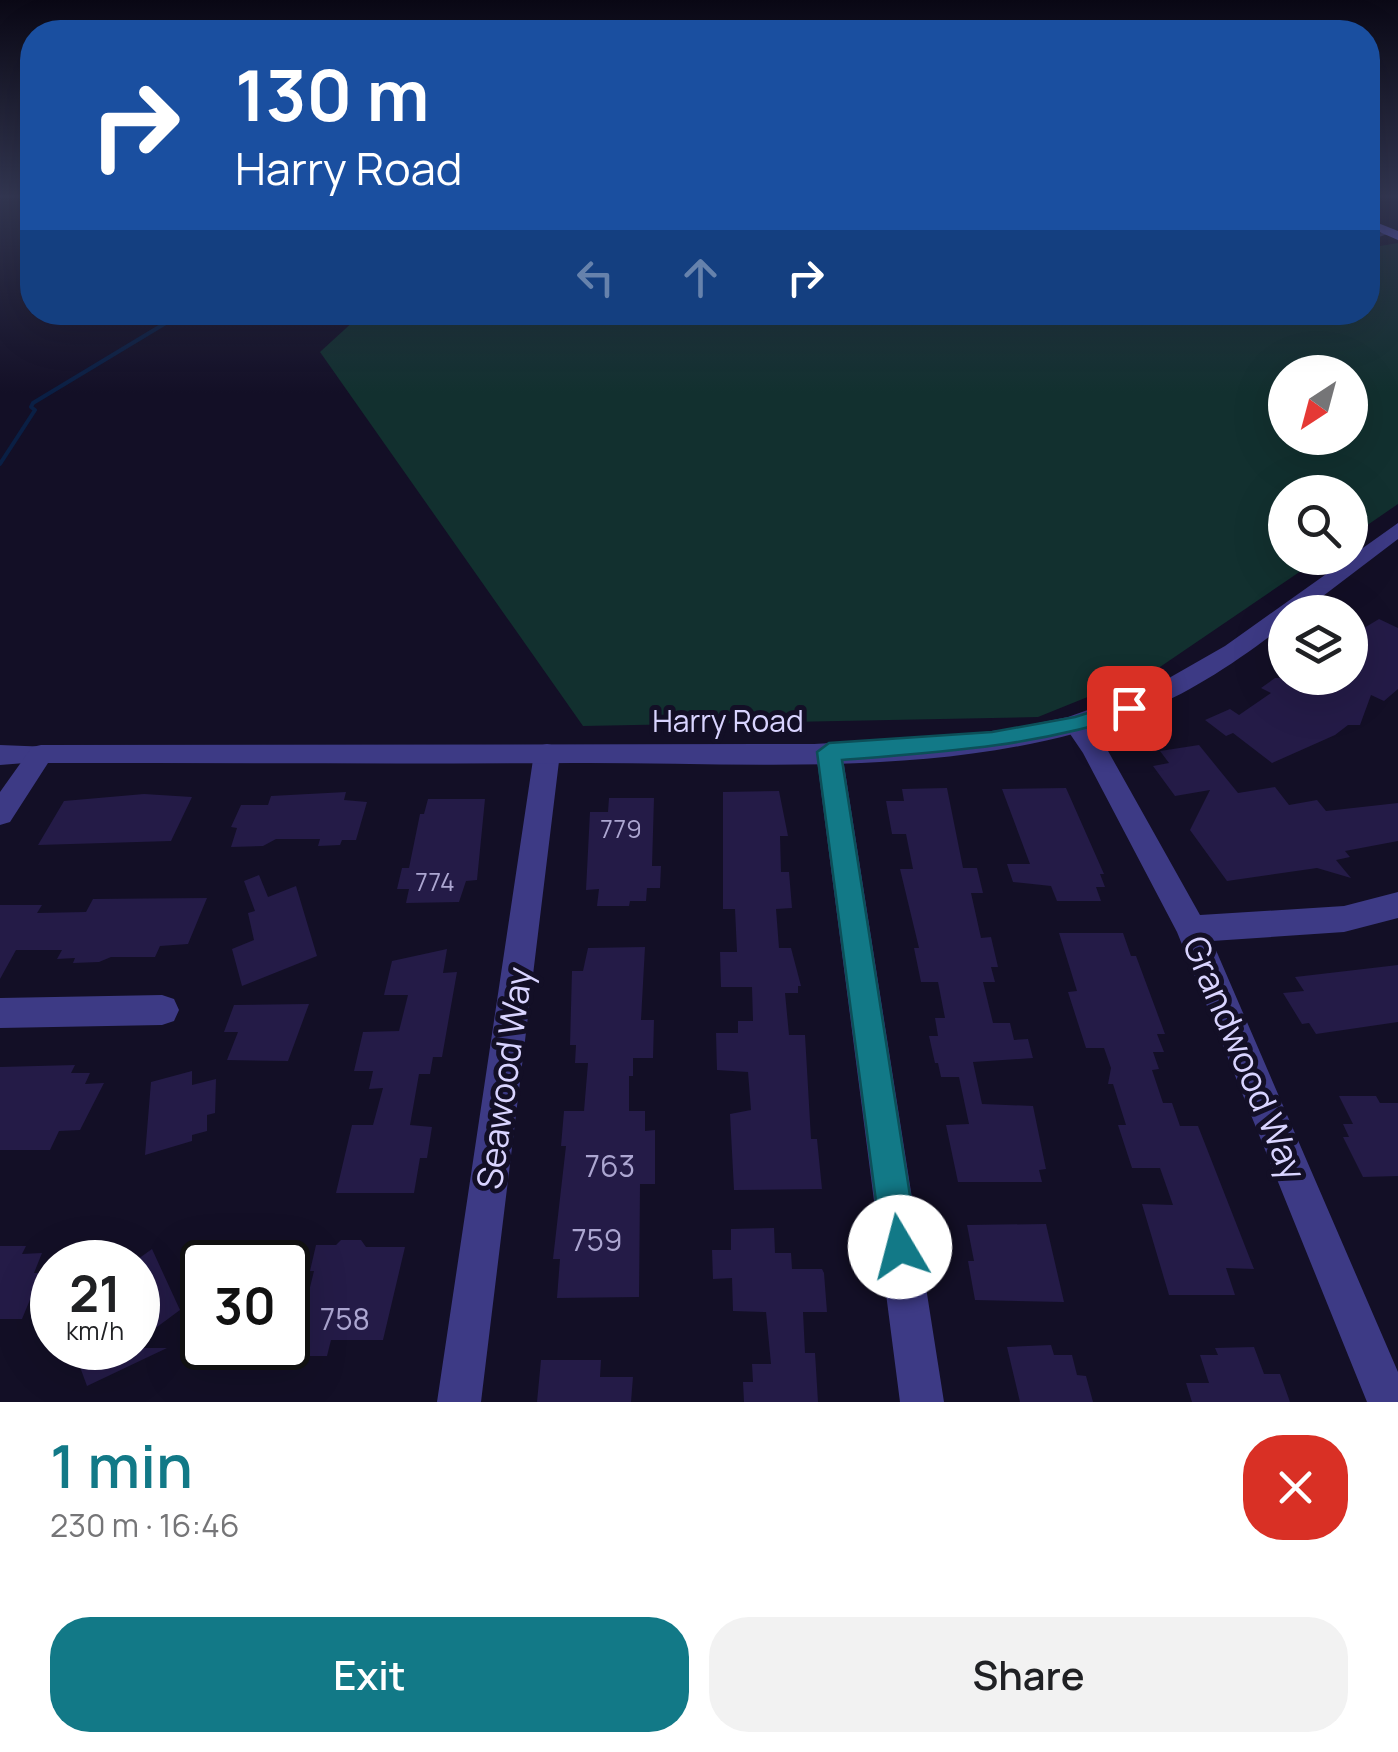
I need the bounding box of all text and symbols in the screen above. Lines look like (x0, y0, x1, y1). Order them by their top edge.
text: 130 m (235, 46, 429, 142)
icon: right (70, 60, 200, 190)
text: Harry Road (235, 137, 462, 199)
icon: left (568, 250, 623, 305)
icon: ahead (673, 250, 728, 305)
icon: right (778, 250, 833, 305)
north arrow (1268, 355, 1368, 455)
map controls (1268, 355, 1368, 695)
button: search (1268, 475, 1368, 575)
button: layers (1268, 595, 1368, 695)
pin (1087, 666, 1172, 751)
icon: arrive (1102, 681, 1157, 736)
street label: Harry Road (652, 700, 804, 741)
house number: 779 (600, 811, 642, 846)
house number: 774 (415, 864, 455, 899)
street label: Grandwood Way (1172, 929, 1318, 1187)
street label: Seawood Way (465, 964, 543, 1192)
house number: 763 (585, 1145, 635, 1186)
position arrow (848, 1195, 952, 1299)
house number: 759 (571, 1219, 623, 1260)
speed limit sign: 30 (180, 1240, 310, 1370)
text: 21 (69, 1259, 121, 1327)
house number: 758 (320, 1298, 370, 1339)
text: km/h (66, 1313, 124, 1348)
text: 1 min (50, 1424, 193, 1506)
button: close (1243, 1435, 1348, 1540)
text: 230 m · 16:46 (50, 1503, 240, 1547)
button: Exit (50, 1617, 689, 1732)
button: Share (709, 1617, 1348, 1732)

